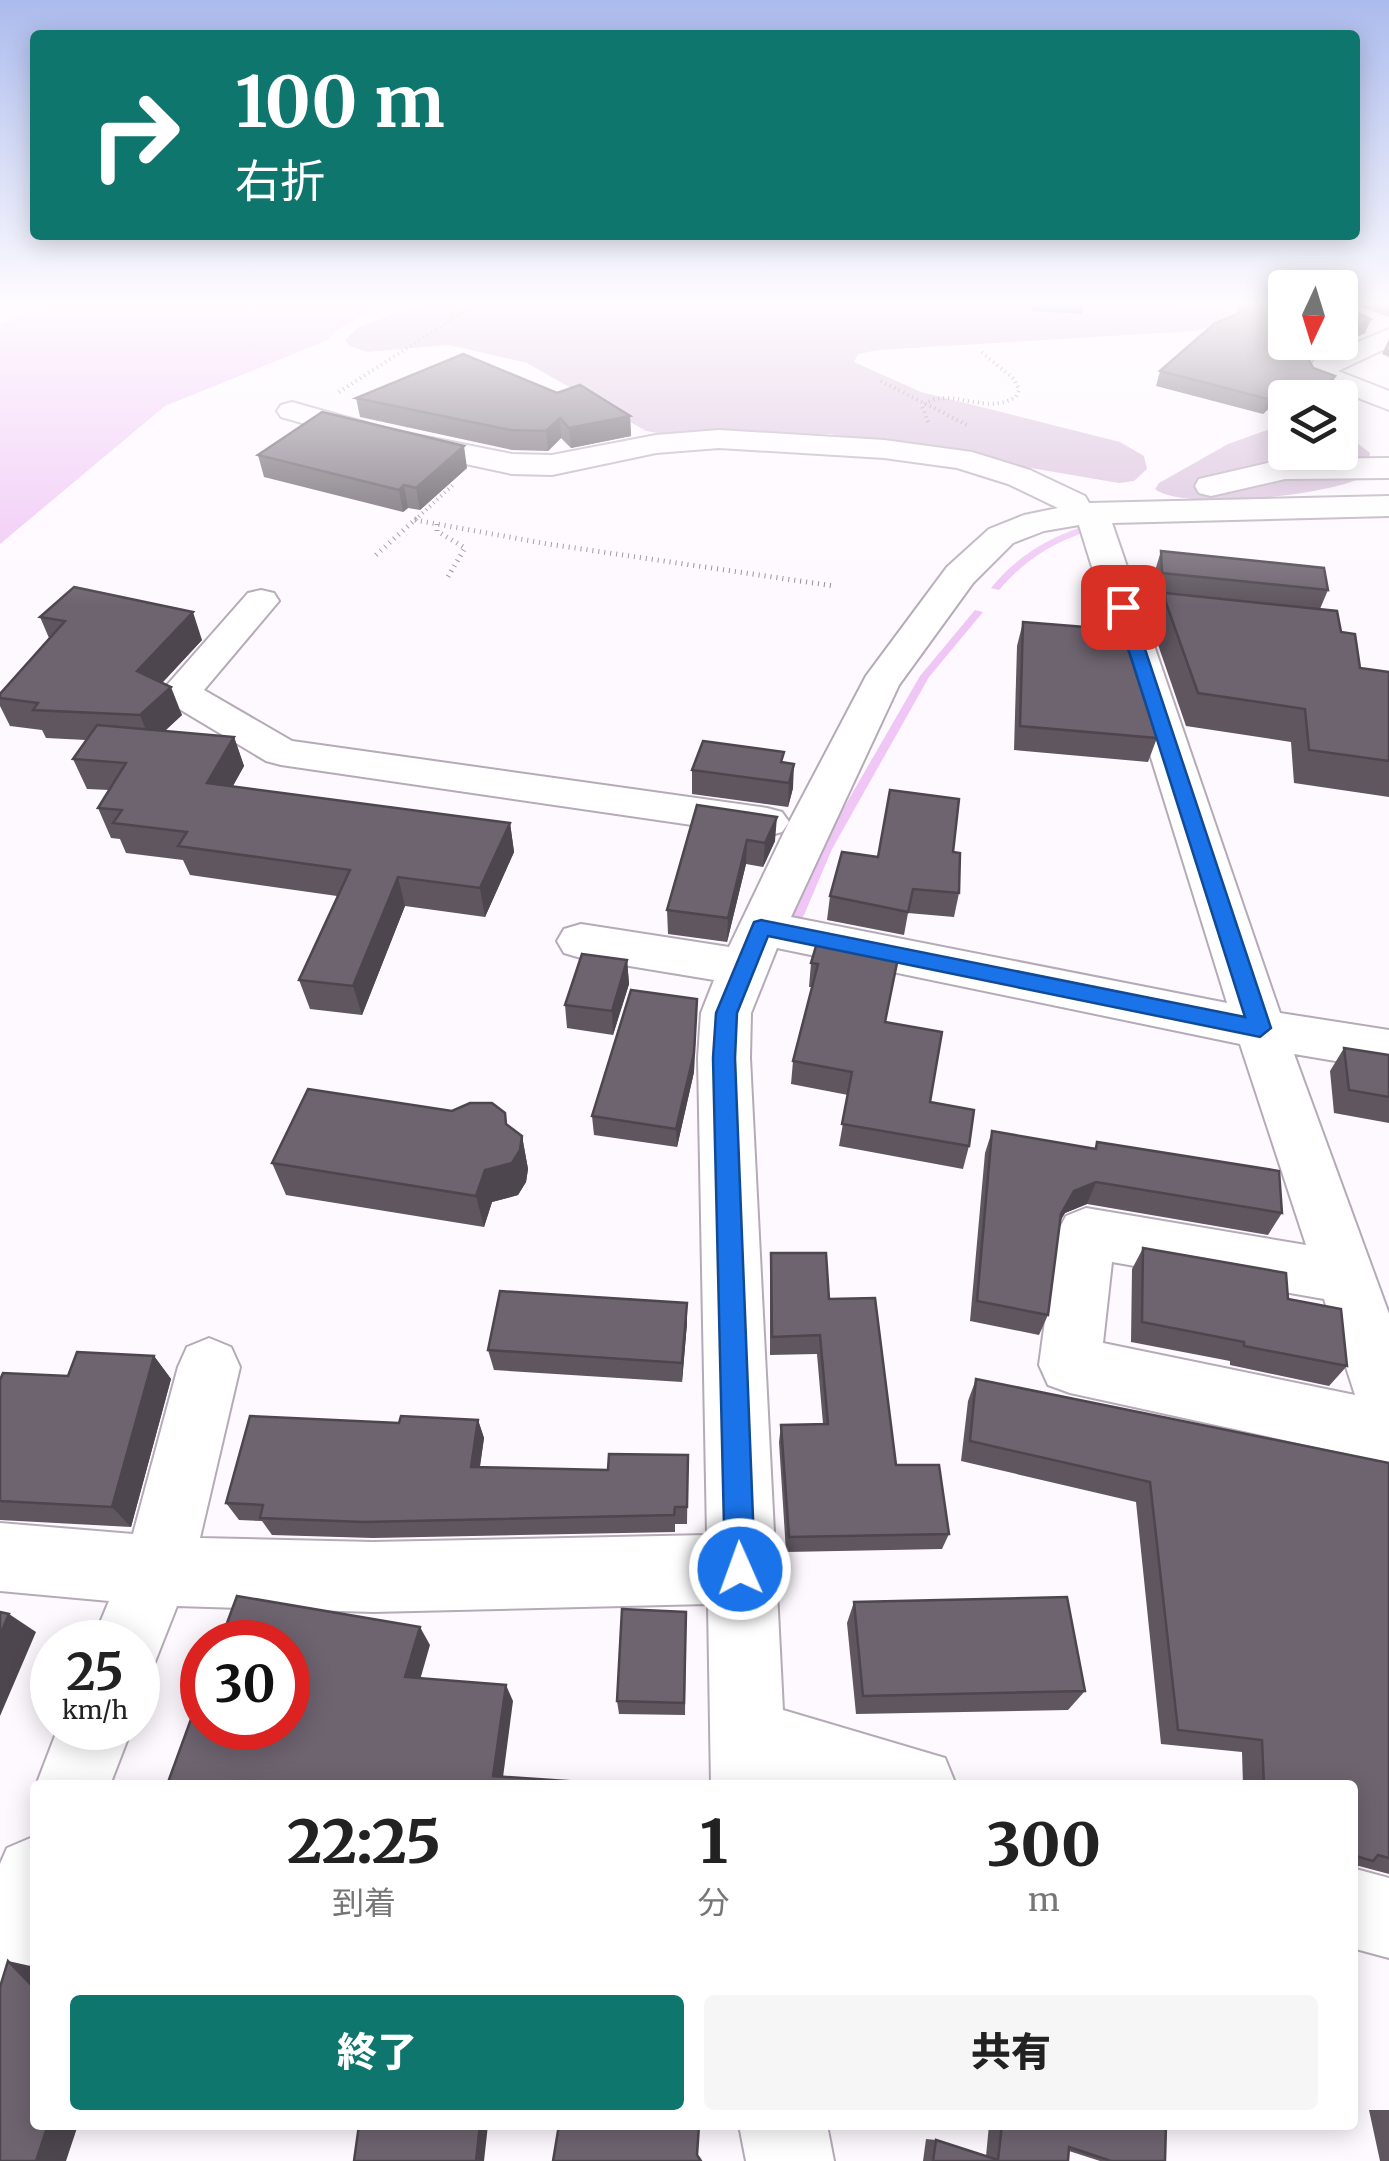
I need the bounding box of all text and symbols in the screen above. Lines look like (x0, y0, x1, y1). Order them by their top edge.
text: 100 m (235, 58, 445, 146)
icon: right (70, 70, 200, 200)
text: 右折 (235, 153, 325, 209)
north arrow (1268, 270, 1358, 360)
map controls (1268, 270, 1358, 470)
button: layers (1268, 380, 1358, 470)
pin (1081, 565, 1166, 650)
icon: arrive (1096, 580, 1151, 635)
position arrow (688, 1517, 792, 1621)
speed limit sign: 30 (180, 1620, 310, 1750)
text: 25 (66, 1641, 124, 1704)
text: km/h (62, 1694, 128, 1726)
text: 22:25 (287, 1804, 441, 1879)
text: 1 (700, 1804, 728, 1879)
text: 300 (987, 1807, 1101, 1882)
text: m (1028, 1880, 1060, 1920)
text: 到着 (332, 1883, 396, 1923)
text: 分 (698, 1883, 730, 1923)
button: 終了 (70, 1995, 684, 2110)
button: 共有 (704, 1995, 1318, 2110)

